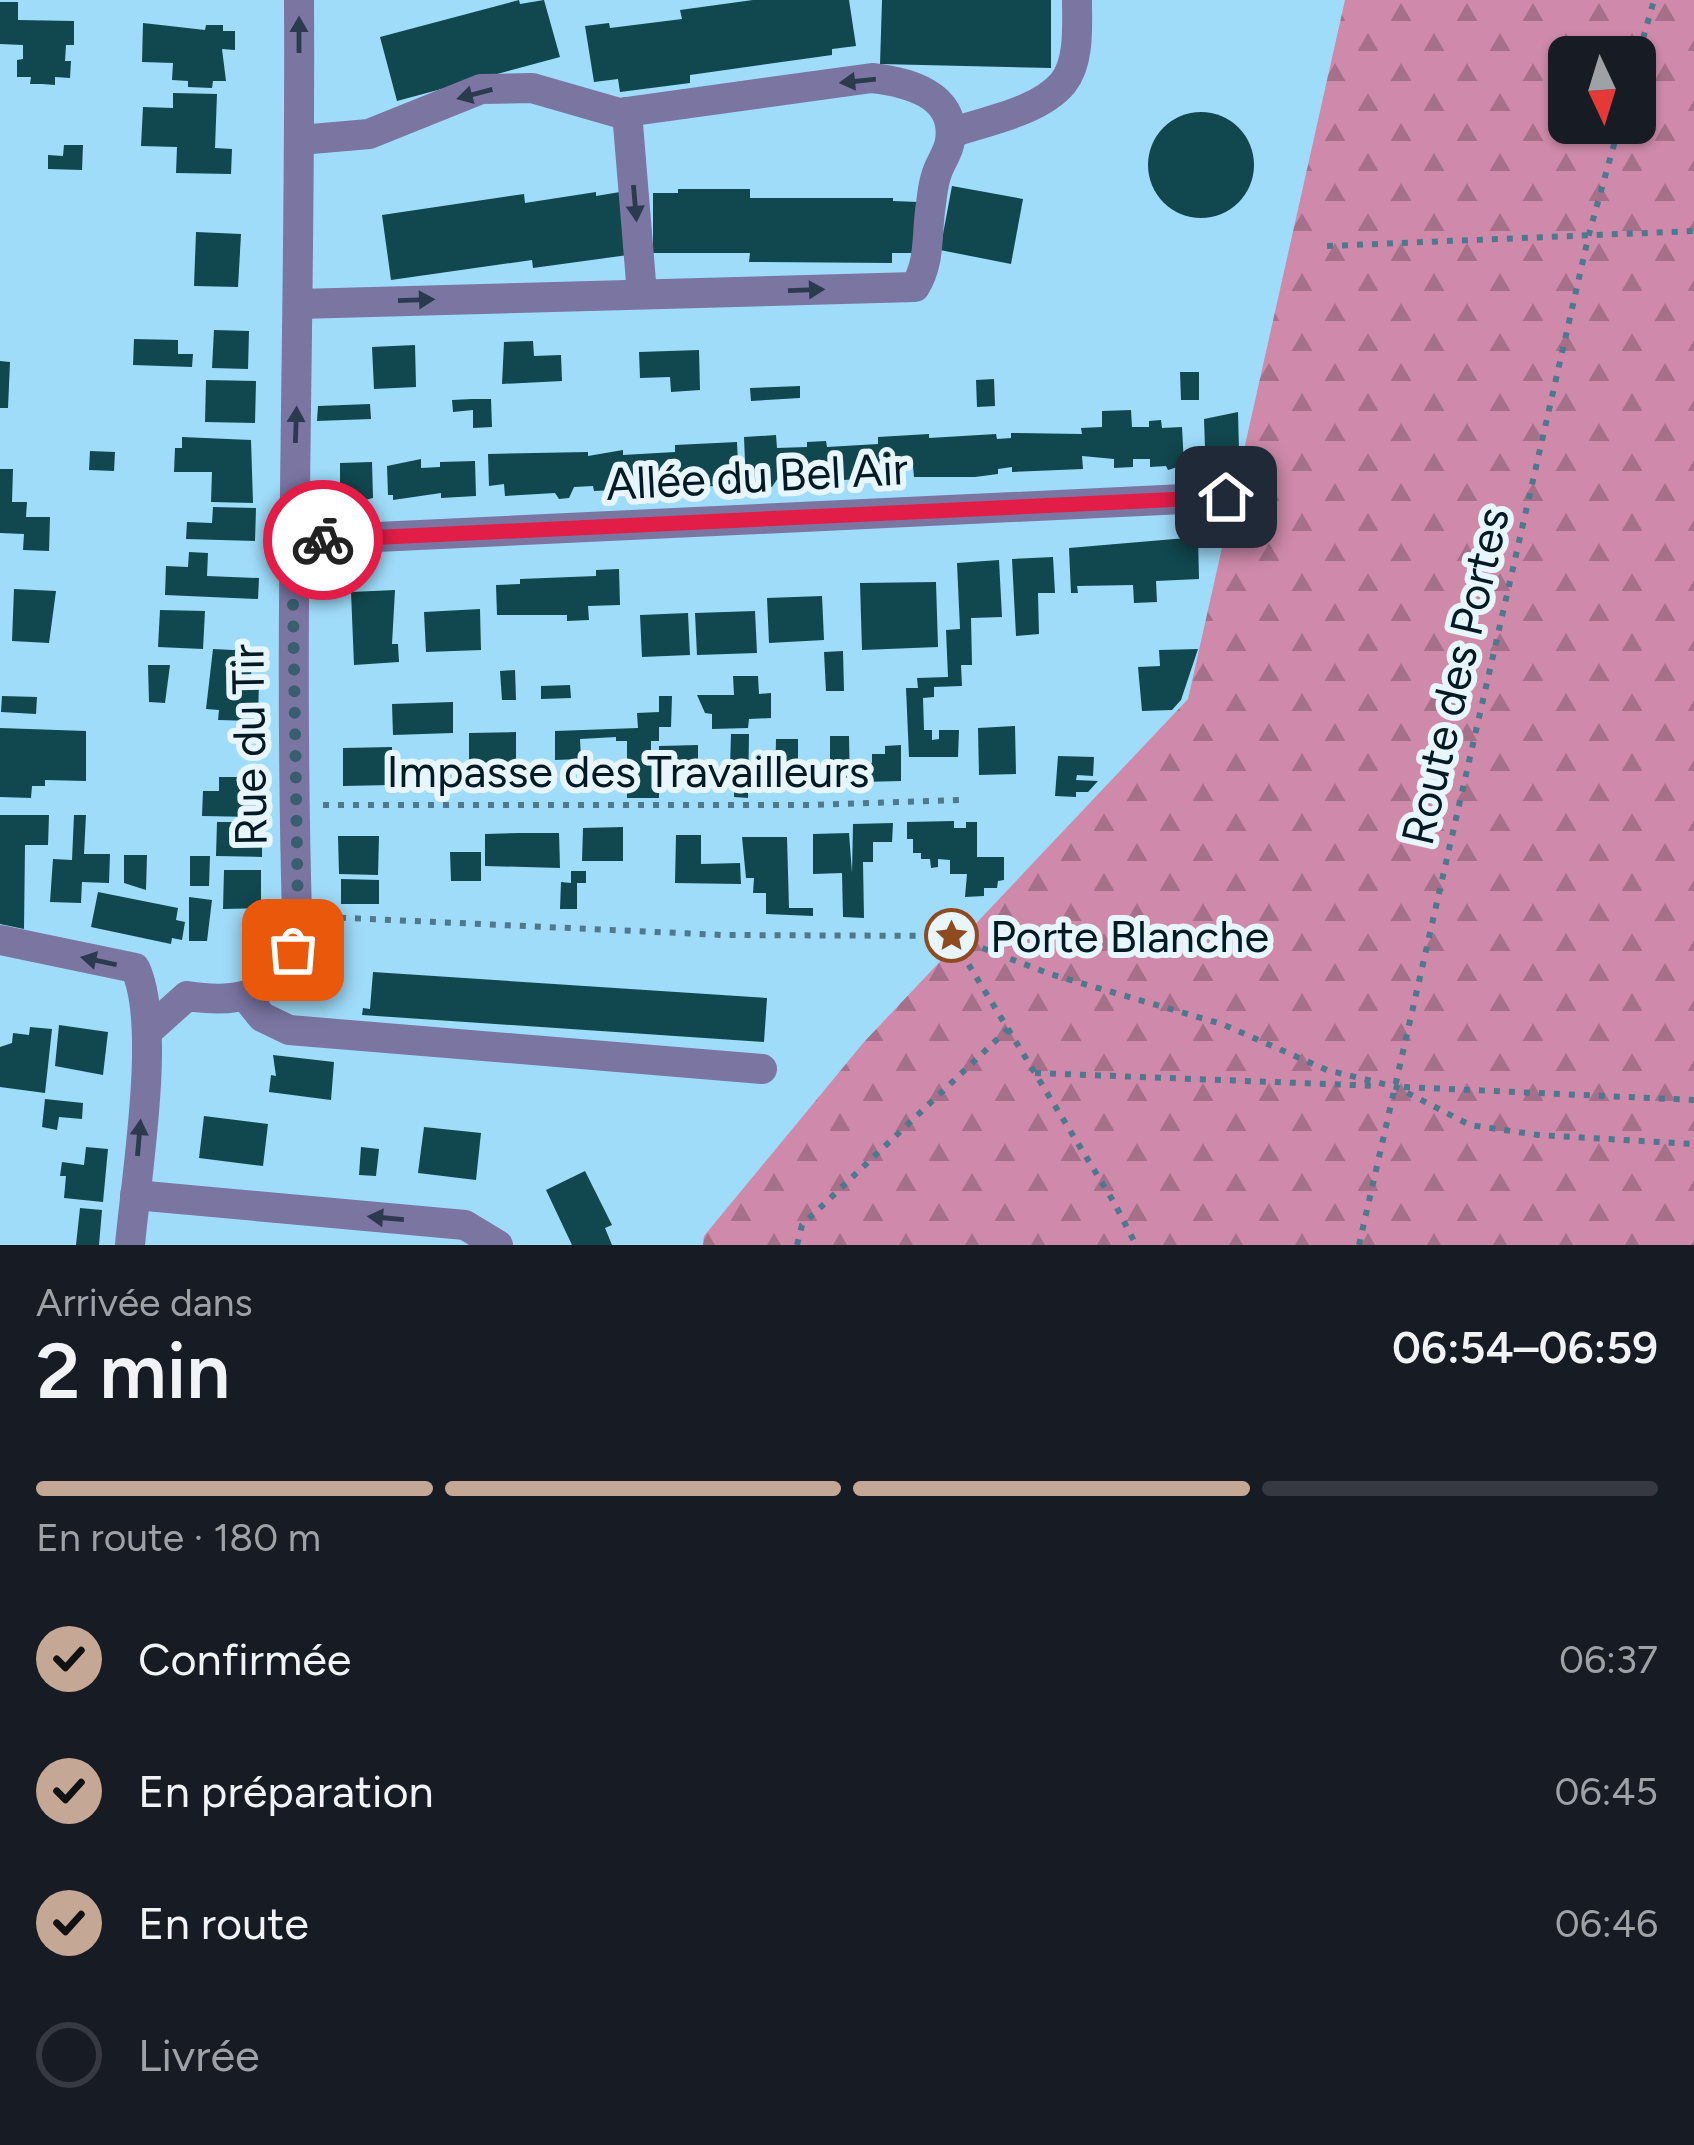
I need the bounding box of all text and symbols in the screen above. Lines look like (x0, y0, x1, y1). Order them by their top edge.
one-way arrow (290, 15, 309, 53)
north arrow (1548, 36, 1656, 144)
map controls (1548, 36, 1656, 144)
one-way arrow (839, 72, 876, 91)
one-way arrow (456, 86, 493, 105)
one-way arrow (626, 185, 645, 222)
one-way arrow (788, 280, 826, 299)
one-way arrow (398, 291, 436, 310)
one-way arrow (286, 405, 305, 443)
street label: Allée du Bel Air (605, 441, 909, 511)
pin (1175, 446, 1277, 548)
icon: home (1193, 464, 1259, 530)
courier (263, 480, 383, 600)
street label: Route des Portes (1390, 502, 1520, 850)
icon: bike (290, 507, 356, 573)
street label: Rue du Tir (220, 644, 278, 846)
street label: Impasse des Travailleurs (386, 744, 870, 798)
pin (242, 899, 344, 1001)
place icon: Porte Blanche (923, 908, 979, 964)
place label: Porte Blanche (990, 909, 1269, 963)
icon: bag (260, 917, 326, 983)
one-way arrow (80, 950, 118, 969)
one-way arrow (130, 1118, 149, 1156)
one-way arrow (367, 1208, 404, 1227)
text: Arrivée dans (36, 1279, 253, 1326)
text: 06:54–06:59 (1392, 1320, 1658, 1374)
text: 2 min (36, 1324, 230, 1418)
text: En route · 180 m (36, 1514, 321, 1561)
icon: check (36, 1626, 102, 1692)
text: Confirmée (138, 1632, 351, 1686)
text: 06:37 (1559, 1636, 1658, 1683)
icon: check (36, 1758, 102, 1824)
text: En préparation (138, 1764, 434, 1818)
text: 06:45 (1554, 1768, 1658, 1815)
icon: check (36, 1890, 102, 1956)
text: En route (138, 1896, 309, 1950)
text: 06:46 (1555, 1900, 1658, 1947)
text: Livrée (138, 2028, 260, 2082)

